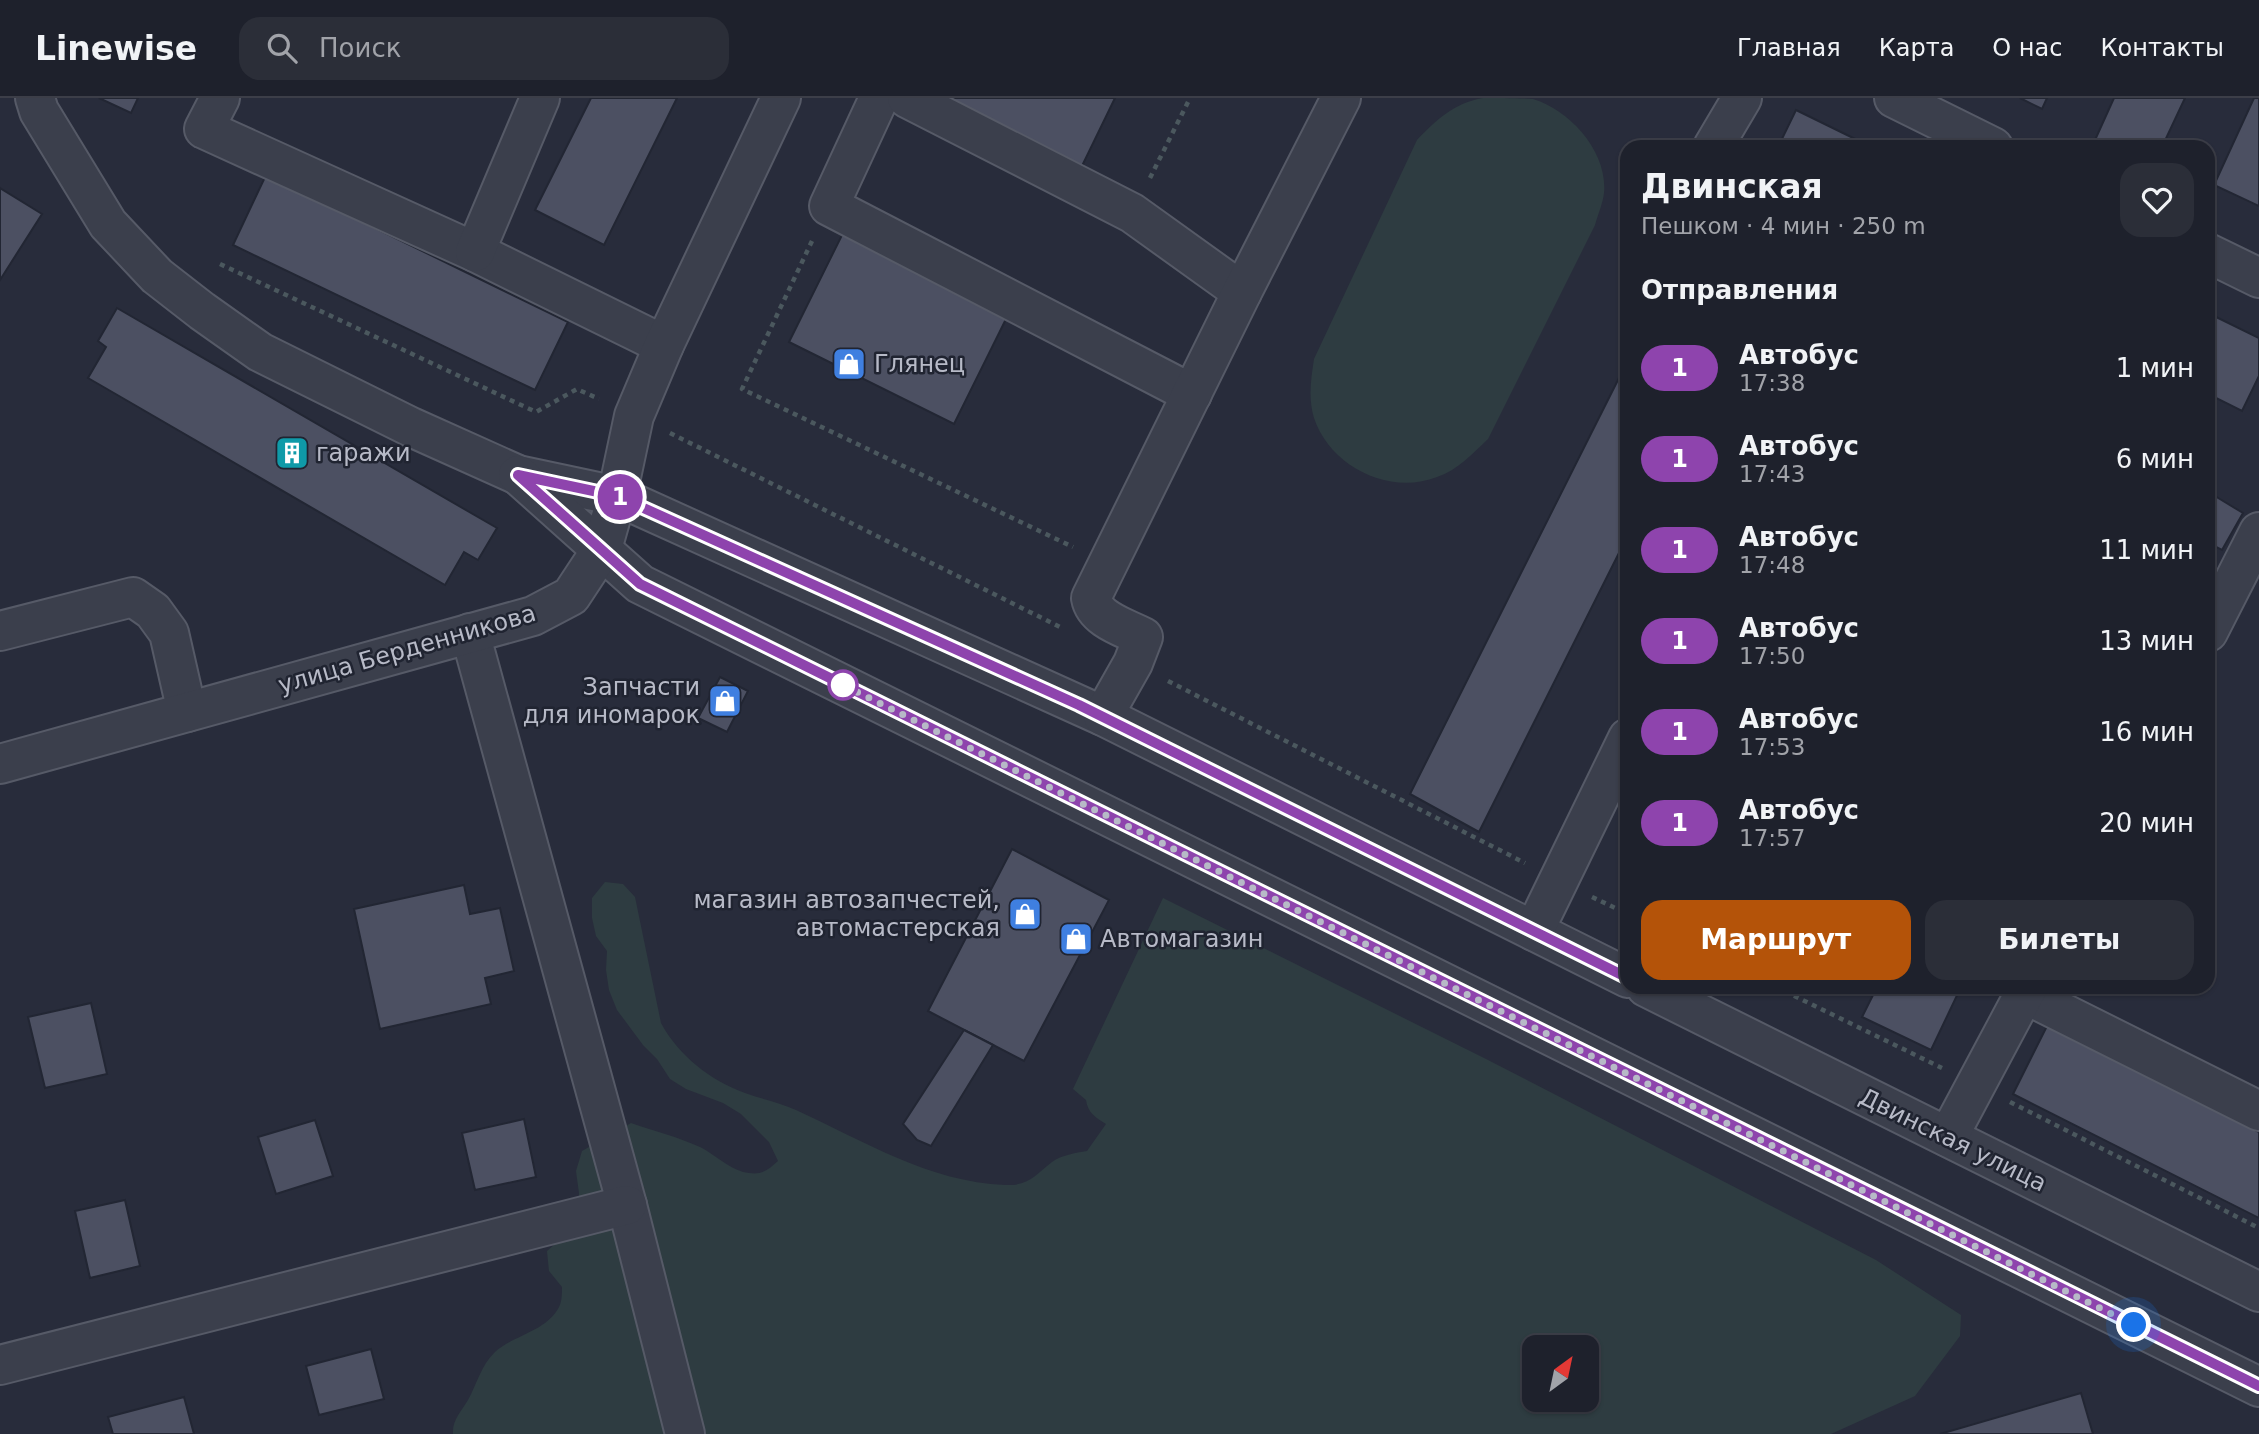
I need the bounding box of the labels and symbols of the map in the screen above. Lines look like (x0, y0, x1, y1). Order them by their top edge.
shop icon: Глянец (830, 345, 868, 383)
place label: Глянец (874, 350, 965, 378)
building icon: гаражи (273, 434, 311, 472)
place label: гаражи (316, 439, 410, 467)
line badge: 1 (597, 474, 643, 520)
street label: улица Берденникова (275, 599, 539, 699)
unlabelled marker (828, 670, 858, 700)
place label: Запчасти для иномарок (523, 673, 700, 729)
shop icon: Запчасти для иномарок (706, 682, 744, 720)
place label: магазин автозапчестей, автомастерская (693, 886, 1000, 942)
shop icon: магазин автозапчестей, автомастерская (1006, 895, 1044, 933)
shop icon: Автомагазин (1057, 920, 1095, 958)
place label: Автомагазин (1100, 925, 1263, 953)
street label: Двинская улица (1855, 1083, 2051, 1197)
your location (2116, 1307, 2151, 1342)
north arrow (1522, 1335, 1600, 1412)

